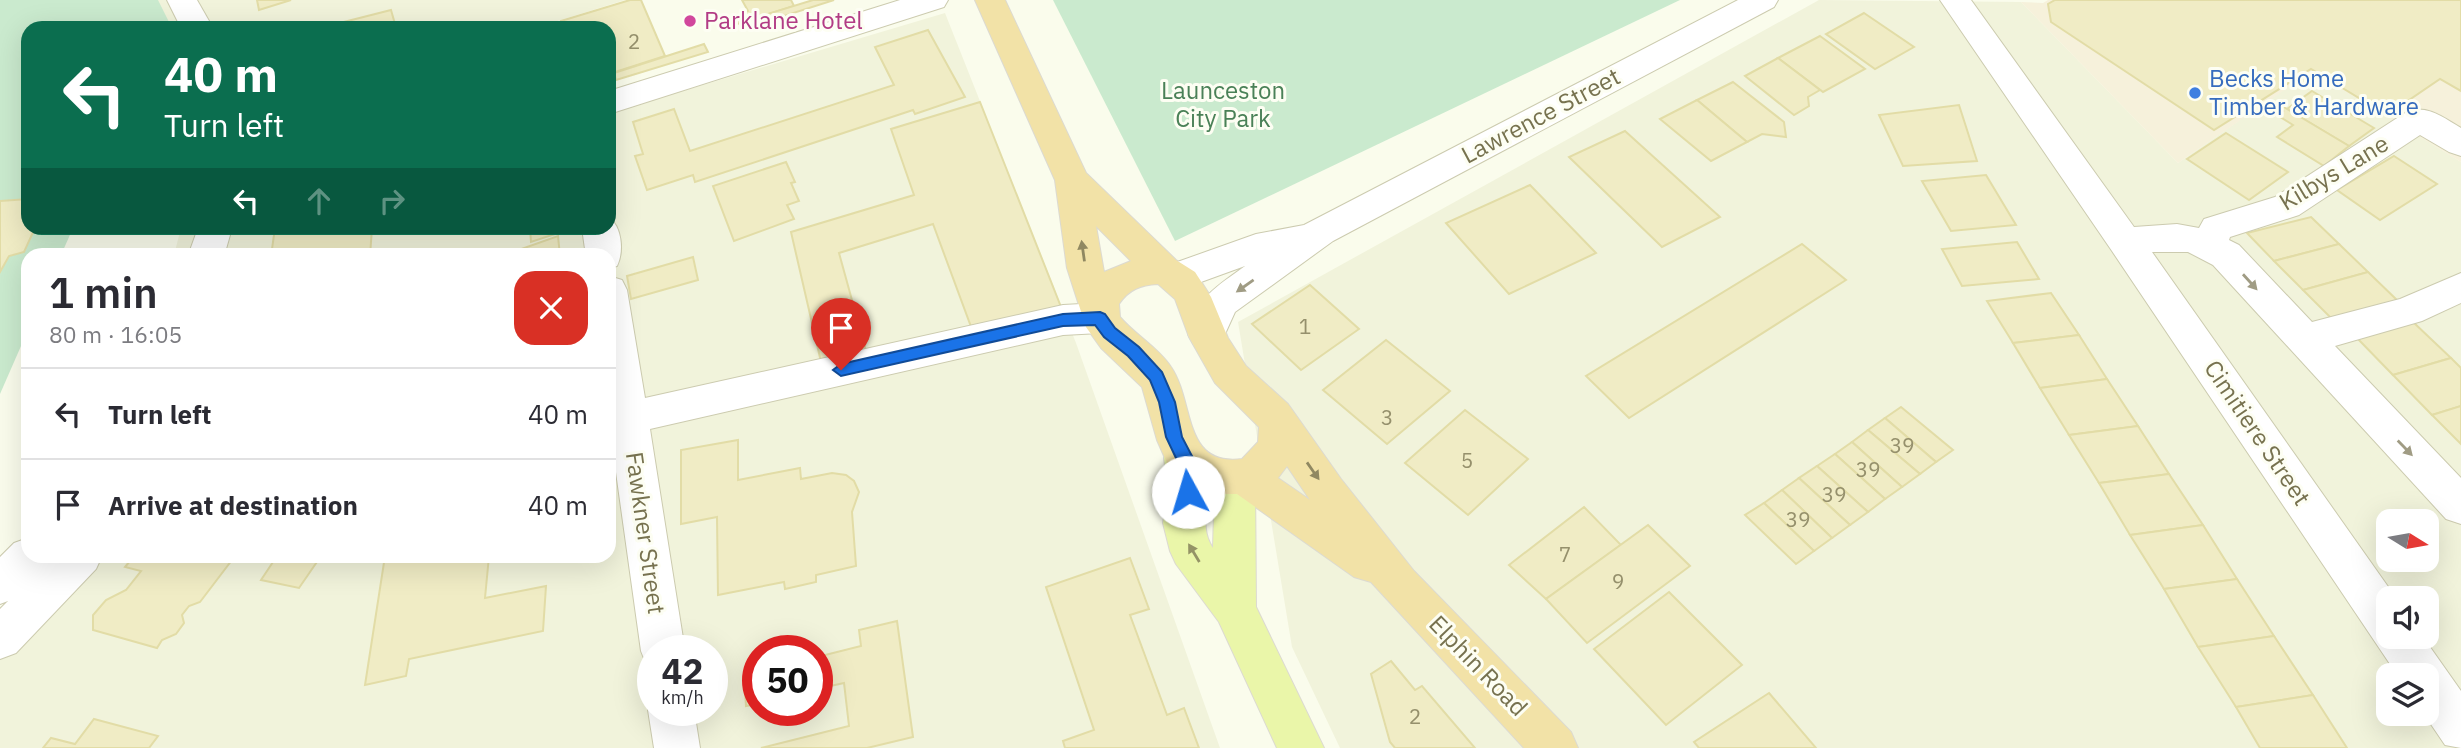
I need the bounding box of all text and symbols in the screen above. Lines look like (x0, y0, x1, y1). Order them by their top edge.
place label: Parklane Hotel (704, 4, 863, 36)
marker: Parklane Hotel (682, 13, 698, 29)
house number: 2 (628, 27, 640, 55)
text: 40 m (164, 42, 278, 105)
icon: left (49, 49, 140, 140)
street label: Lawrence Street (1456, 60, 1625, 170)
place label: Becks Home Timber & Hardware (2209, 62, 2419, 122)
park label: Launceston City Park (1161, 74, 1285, 134)
marker: Becks Home Timber & Hardware (2187, 85, 2203, 101)
text: Turn left (164, 104, 284, 146)
street label: Kilbys Lane (2273, 127, 2394, 217)
icon: left (227, 182, 265, 220)
icon: ahead (300, 182, 338, 220)
icon: right (373, 182, 411, 220)
one-way arrow (1077, 240, 1088, 262)
text: 1 min (49, 265, 158, 320)
button: close (514, 271, 588, 345)
one-way arrow (2242, 273, 2258, 291)
one-way arrow (1235, 280, 1255, 293)
pin (811, 298, 871, 370)
icon: arrive (822, 309, 860, 347)
house number: 1 (1299, 312, 1311, 340)
text: 80 m · 16:05 (49, 319, 182, 349)
street label: Cimitiere Street (2197, 354, 2318, 511)
icon: left (49, 395, 87, 433)
text: Turn left (108, 397, 211, 431)
text: 40 m (528, 397, 588, 431)
house number: 3 (1381, 403, 1393, 431)
house number: 39 (1889, 431, 1915, 459)
one-way arrow (2397, 439, 2413, 456)
house number: 5 (1461, 446, 1473, 474)
street label: Fawkner Street (619, 450, 673, 616)
position arrow (1151, 455, 1225, 529)
house number: 39 (1855, 455, 1881, 483)
one-way arrow (1306, 462, 1320, 480)
house number: 39 (1821, 480, 1847, 508)
icon: arrive (49, 486, 87, 524)
text: Arrive at destination (108, 488, 358, 522)
text: 40 m (528, 488, 588, 522)
house number: 39 (1785, 505, 1811, 533)
north arrow (2376, 509, 2440, 572)
map controls (2376, 509, 2439, 726)
house number: 7 (1559, 540, 1571, 568)
one-way arrow (1188, 543, 1201, 563)
house number: 9 (1612, 567, 1624, 595)
button: sound (2376, 586, 2439, 649)
street label: Elphin Road (1423, 608, 1535, 723)
speed limit sign: 50 (742, 635, 833, 726)
text: 42 (661, 648, 704, 694)
button: layers (2376, 663, 2439, 726)
text: km/h (661, 686, 704, 709)
house number: 2 (1409, 702, 1421, 730)

